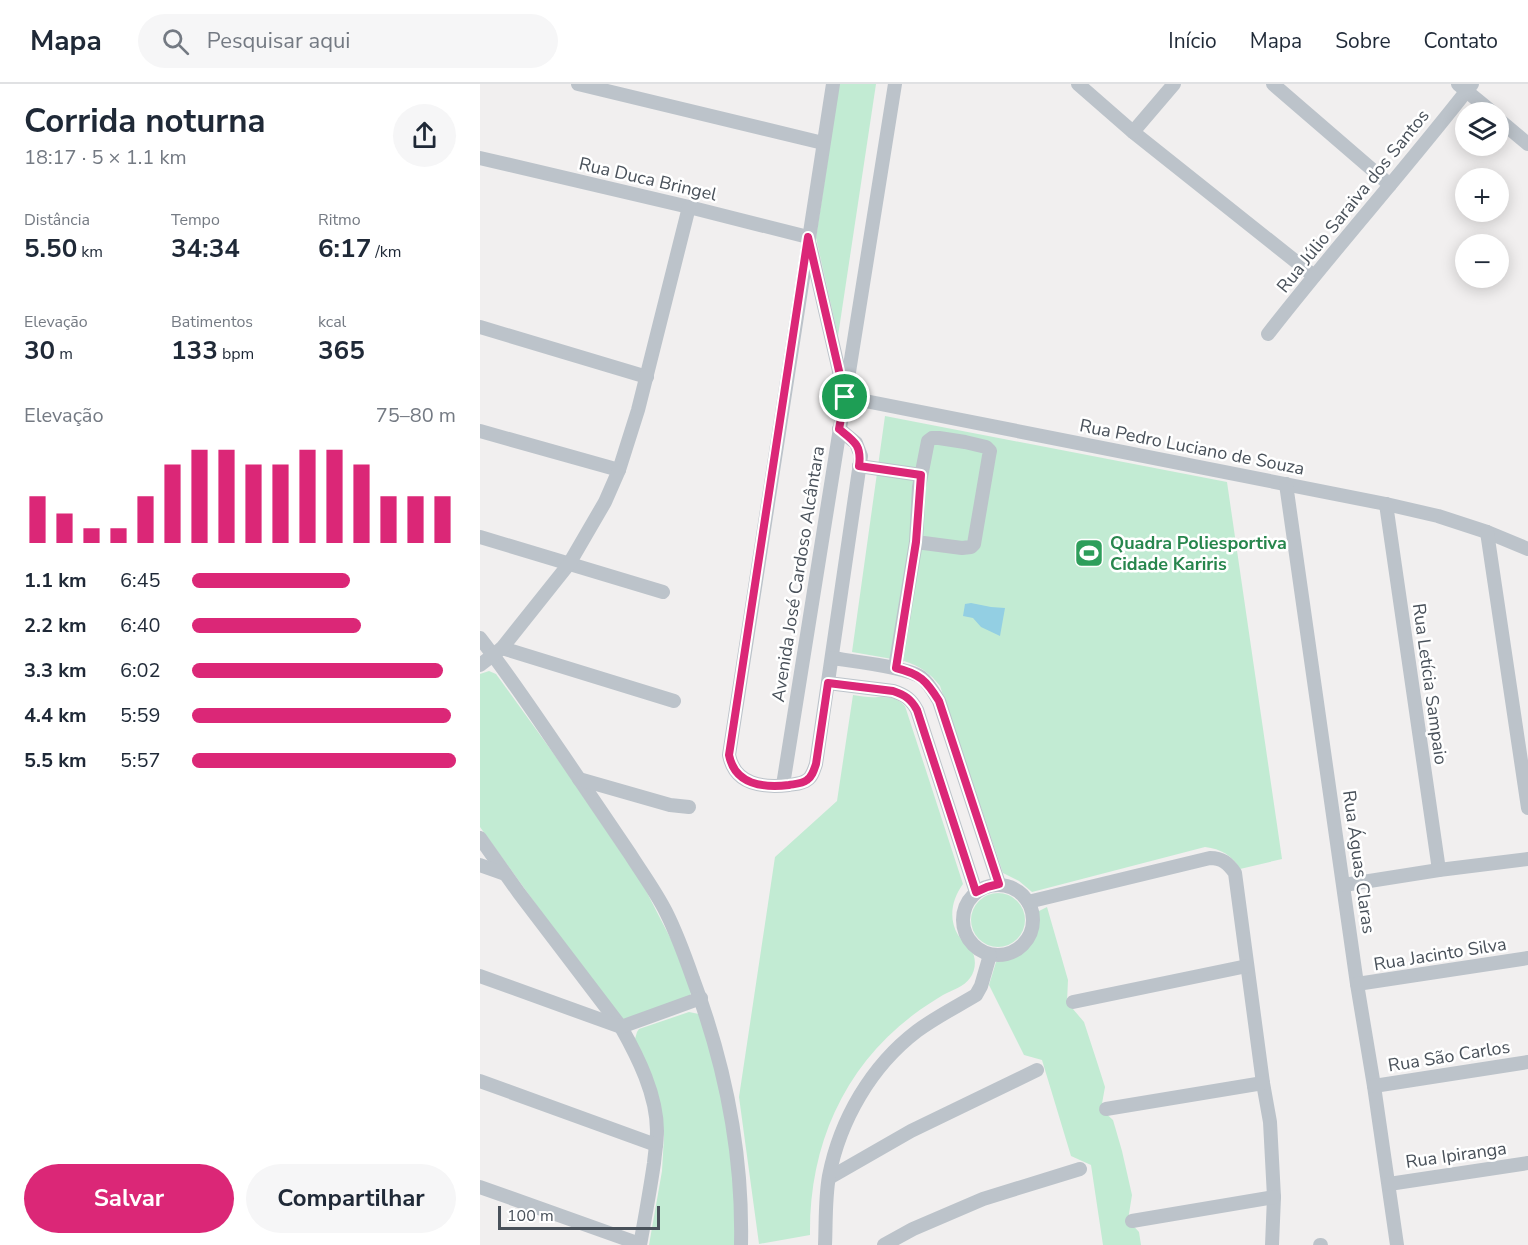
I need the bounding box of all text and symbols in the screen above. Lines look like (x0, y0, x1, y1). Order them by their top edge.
search box (138, 14, 558, 68)
text: Mapa (30, 22, 102, 60)
icon: search (159, 25, 192, 58)
text: Pesquisar aqui (207, 26, 350, 56)
text: Início (1168, 27, 1217, 55)
text: Mapa (1250, 27, 1302, 55)
text: Sobre (1335, 27, 1391, 55)
text: Contato (1424, 27, 1498, 55)
text: Corrida noturna (24, 99, 266, 144)
map controls (1455, 102, 1509, 288)
button: layers (1455, 102, 1509, 156)
button: share (393, 104, 456, 167)
street label: Rua Júlio Saraiva dos Santos (1271, 104, 1435, 298)
text: 18:17 · 5 × 1.1 km (24, 144, 187, 171)
street label: Rua Duca Bringel (577, 151, 720, 207)
button: + (1455, 168, 1509, 222)
text: Distância (24, 209, 90, 231)
text: Tempo (171, 209, 220, 231)
text: Ritmo (318, 209, 361, 231)
text: 5.50 (24, 231, 77, 266)
text: 34:34 (171, 231, 240, 266)
text: 6:17 (318, 231, 371, 266)
button: − (1455, 234, 1509, 288)
text: km (77, 241, 103, 263)
text: /km (371, 241, 402, 263)
text: Elevação (24, 311, 88, 333)
text: Batimentos (171, 311, 253, 333)
text: kcal (318, 311, 346, 333)
text: 30 (24, 333, 55, 368)
text: 133 (171, 333, 218, 368)
text: 365 (318, 333, 365, 368)
text: m (55, 343, 73, 365)
text: bpm (218, 343, 254, 365)
pin (819, 371, 870, 422)
icon: arrive (828, 380, 861, 413)
text: Elevação (24, 402, 104, 429)
text: 75–80 m (376, 402, 456, 429)
street label: Rua Pedro Luciano de Souza (1078, 413, 1306, 481)
street label: Avenida José Cardoso Alcântara (766, 444, 830, 704)
place label: Quadra Poliesportiva Cidade Kariris (1110, 531, 1287, 576)
sports icon: Quadra Poliesportiva Cidade Kariris (1073, 537, 1105, 569)
text: 1.1 km (24, 567, 87, 594)
text: 6:45 (120, 567, 161, 594)
street label: Rua Letícia Sampaio (1407, 602, 1453, 766)
text: 2.2 km (24, 612, 87, 639)
text: 6:40 (120, 612, 161, 639)
text: 3.3 km (24, 657, 87, 684)
text: 6:02 (120, 657, 161, 684)
text: 4.4 km (24, 702, 87, 729)
text: 5:59 (120, 702, 161, 729)
text: 5.5 km (24, 747, 87, 774)
text: 5:57 (120, 747, 161, 774)
street label: Rua Águas Claras (1337, 789, 1381, 935)
street label: Rua Jacinto Silva (1372, 932, 1508, 976)
street label: Rua São Carlos (1386, 1035, 1512, 1077)
street label: Rua Ipiranga (1404, 1136, 1508, 1174)
button: Salvar (24, 1164, 234, 1233)
button: Compartilhar (246, 1164, 456, 1233)
scale bar (498, 1203, 660, 1230)
text: 100 m (507, 1205, 554, 1227)

